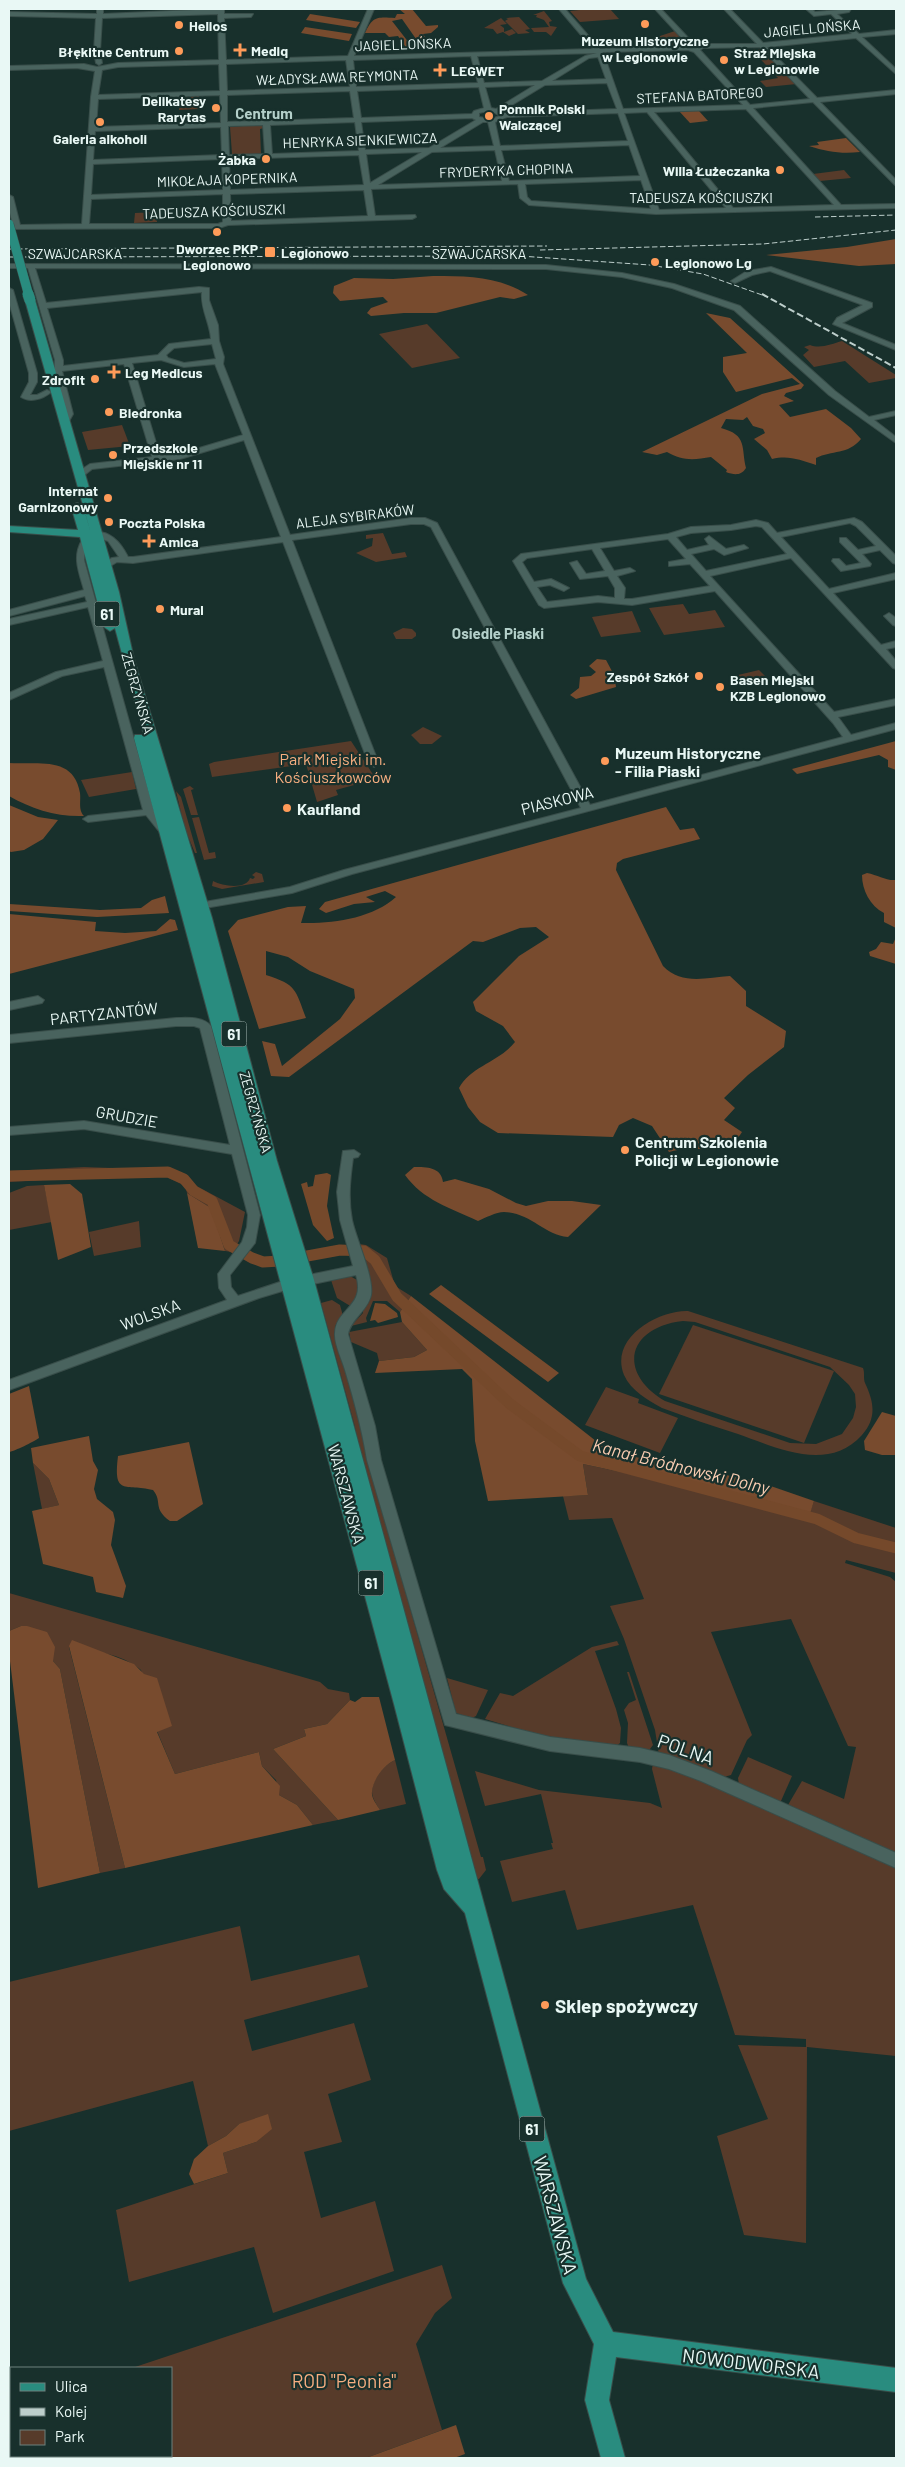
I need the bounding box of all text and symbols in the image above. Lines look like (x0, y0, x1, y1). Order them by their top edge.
street label: JAGIELLOŃSKA (763, 15, 861, 41)
place label: Helios (189, 17, 227, 34)
marker: Muzeum Historyczne w Legionowie (639, 18, 651, 30)
marker: Helios (173, 19, 185, 31)
place label: Muzeum Historyczne w Legionowie (581, 32, 709, 65)
street label: JAGIELLOŃSKA (354, 34, 452, 54)
place label: Mediq (251, 42, 288, 59)
place label: Błękitne Centrum (58, 43, 169, 60)
marker: Mediq (233, 43, 247, 57)
place label: Straż Miejska w Legionowie (734, 44, 820, 77)
marker: Błękitne Centrum (173, 45, 185, 57)
marker: Straż Miejska w Legionowie (718, 54, 730, 66)
place label: LEGWET (451, 62, 504, 79)
marker: LEGWET (433, 63, 447, 77)
street label: WŁADYSŁAWA REYMONTA (256, 66, 419, 88)
street label: STEFANA BATOREGO (636, 83, 764, 107)
place label: Delikatesy Rarytas (142, 92, 206, 125)
place label: Pomnik Polski Walczącej (499, 100, 585, 133)
marker: Delikatesy Rarytas (210, 102, 222, 114)
district label: Centrum (235, 104, 293, 122)
marker: Pomnik Polski Walczącej (483, 110, 495, 122)
marker: Galeria alkoholi (94, 116, 106, 128)
street label: HENRYKA SIENKIEWICZA (282, 129, 438, 151)
place label: Galeria alkoholi (53, 130, 147, 147)
place label: Żabka (218, 151, 256, 168)
marker: Żabka (260, 153, 272, 165)
street label: FRYDERYKA CHOPINA (439, 159, 574, 181)
place label: Willa Łużeczanka (663, 162, 770, 179)
marker: Willa Łużeczanka (774, 164, 786, 176)
street label: MIKOŁAJA KOPERNIKA (156, 168, 298, 190)
street label: TADEUSZA KOŚCIUSZKI (629, 189, 773, 206)
street label: TADEUSZA KOŚCIUSZKI (142, 200, 286, 222)
marker: Dworzec PKP Legionowo (211, 226, 223, 238)
place label: Dworzec PKP Legionowo (176, 240, 258, 273)
place label: Legionowo (281, 244, 349, 261)
street label: SZWAJCARSKA (28, 245, 123, 262)
marker: Legionowo (263, 245, 277, 259)
street label: SZWAJCARSKA (432, 245, 527, 262)
place label: Legionowo Lg (665, 254, 752, 271)
marker: Legionowo Lg (649, 256, 661, 268)
place label: Leg Medicus (125, 364, 203, 381)
marker: Leg Medicus (107, 365, 121, 379)
place label: Zdrofit (42, 371, 85, 388)
marker: Zdrofit (89, 373, 101, 385)
place label: Biedronka (119, 404, 182, 421)
marker: Biedronka (103, 406, 115, 418)
place label: Przedszkole Miejskie nr 11 (123, 439, 202, 472)
marker: Przedszkole Miejskie nr 11 (107, 449, 119, 461)
place label: Internat Garnizonowy (18, 482, 98, 515)
marker: Internat Garnizonowy (102, 492, 114, 504)
street label: ALEJA SYBIRAKÓW (295, 500, 415, 532)
place label: Poczta Polska (119, 514, 205, 531)
marker: Poczta Polska (103, 516, 115, 528)
place label: Amica (159, 533, 199, 550)
marker: Amica (143, 535, 155, 547)
place label: Mural (170, 601, 204, 618)
road number: 61 (94, 602, 120, 626)
marker: Mural (154, 603, 166, 615)
district label: Osiedle Piaski (452, 624, 544, 642)
street label: ZEGRZYŃSKA (118, 650, 158, 736)
place label: Zespół Szkół (607, 668, 689, 685)
marker: Zespół Szkół (693, 670, 705, 682)
place label: Basen Miejski KZB Legionowo (730, 671, 826, 704)
marker: Basen Miejski KZB Legionowo (714, 681, 726, 693)
place label: Muzeum Historyczne - Filia Piaski (615, 743, 761, 780)
park label: Park Miejski im. Kościuszkowców (274, 749, 392, 786)
marker: Muzeum Historyczne - Filia Piaski (599, 755, 611, 767)
street label: PIASKOWA (519, 782, 595, 818)
place label: Kaufland (297, 799, 361, 818)
marker: Kaufland (281, 802, 293, 814)
street label: PARTYZANTÓW (49, 998, 159, 1028)
road number: 61 (222, 1022, 246, 1046)
street label: ZEGRZYŃSKA (236, 1069, 276, 1155)
street label: GRUDZIE (95, 1101, 159, 1131)
place label: Centrum Szkolenia Policji w Legionowie (635, 1132, 779, 1169)
marker: Centrum Szkolenia Policji w Legionowie (619, 1144, 631, 1156)
street label: WOLSKA (118, 1294, 183, 1334)
water label: Kanał Bródnowski Dolny (590, 1433, 773, 1499)
street label: WARSZAWSKA (325, 1442, 369, 1546)
road number: 61 (358, 1570, 384, 1596)
street label: POLNA (655, 1729, 717, 1769)
place label: Sklep spożywczy (555, 1994, 699, 2017)
marker: Sklep spożywczy (539, 1999, 551, 2011)
road number: 61 (520, 2116, 544, 2142)
street label: WARSZAWSKA (529, 2153, 583, 2277)
street label: NOWODWORSKA (681, 2343, 821, 2383)
legend (10, 2367, 172, 2457)
park label: ROD "Peonia" (292, 2369, 396, 2392)
text: Ulica (55, 2377, 87, 2395)
text: Kolej (55, 2402, 87, 2420)
text: Park (55, 2427, 85, 2445)

